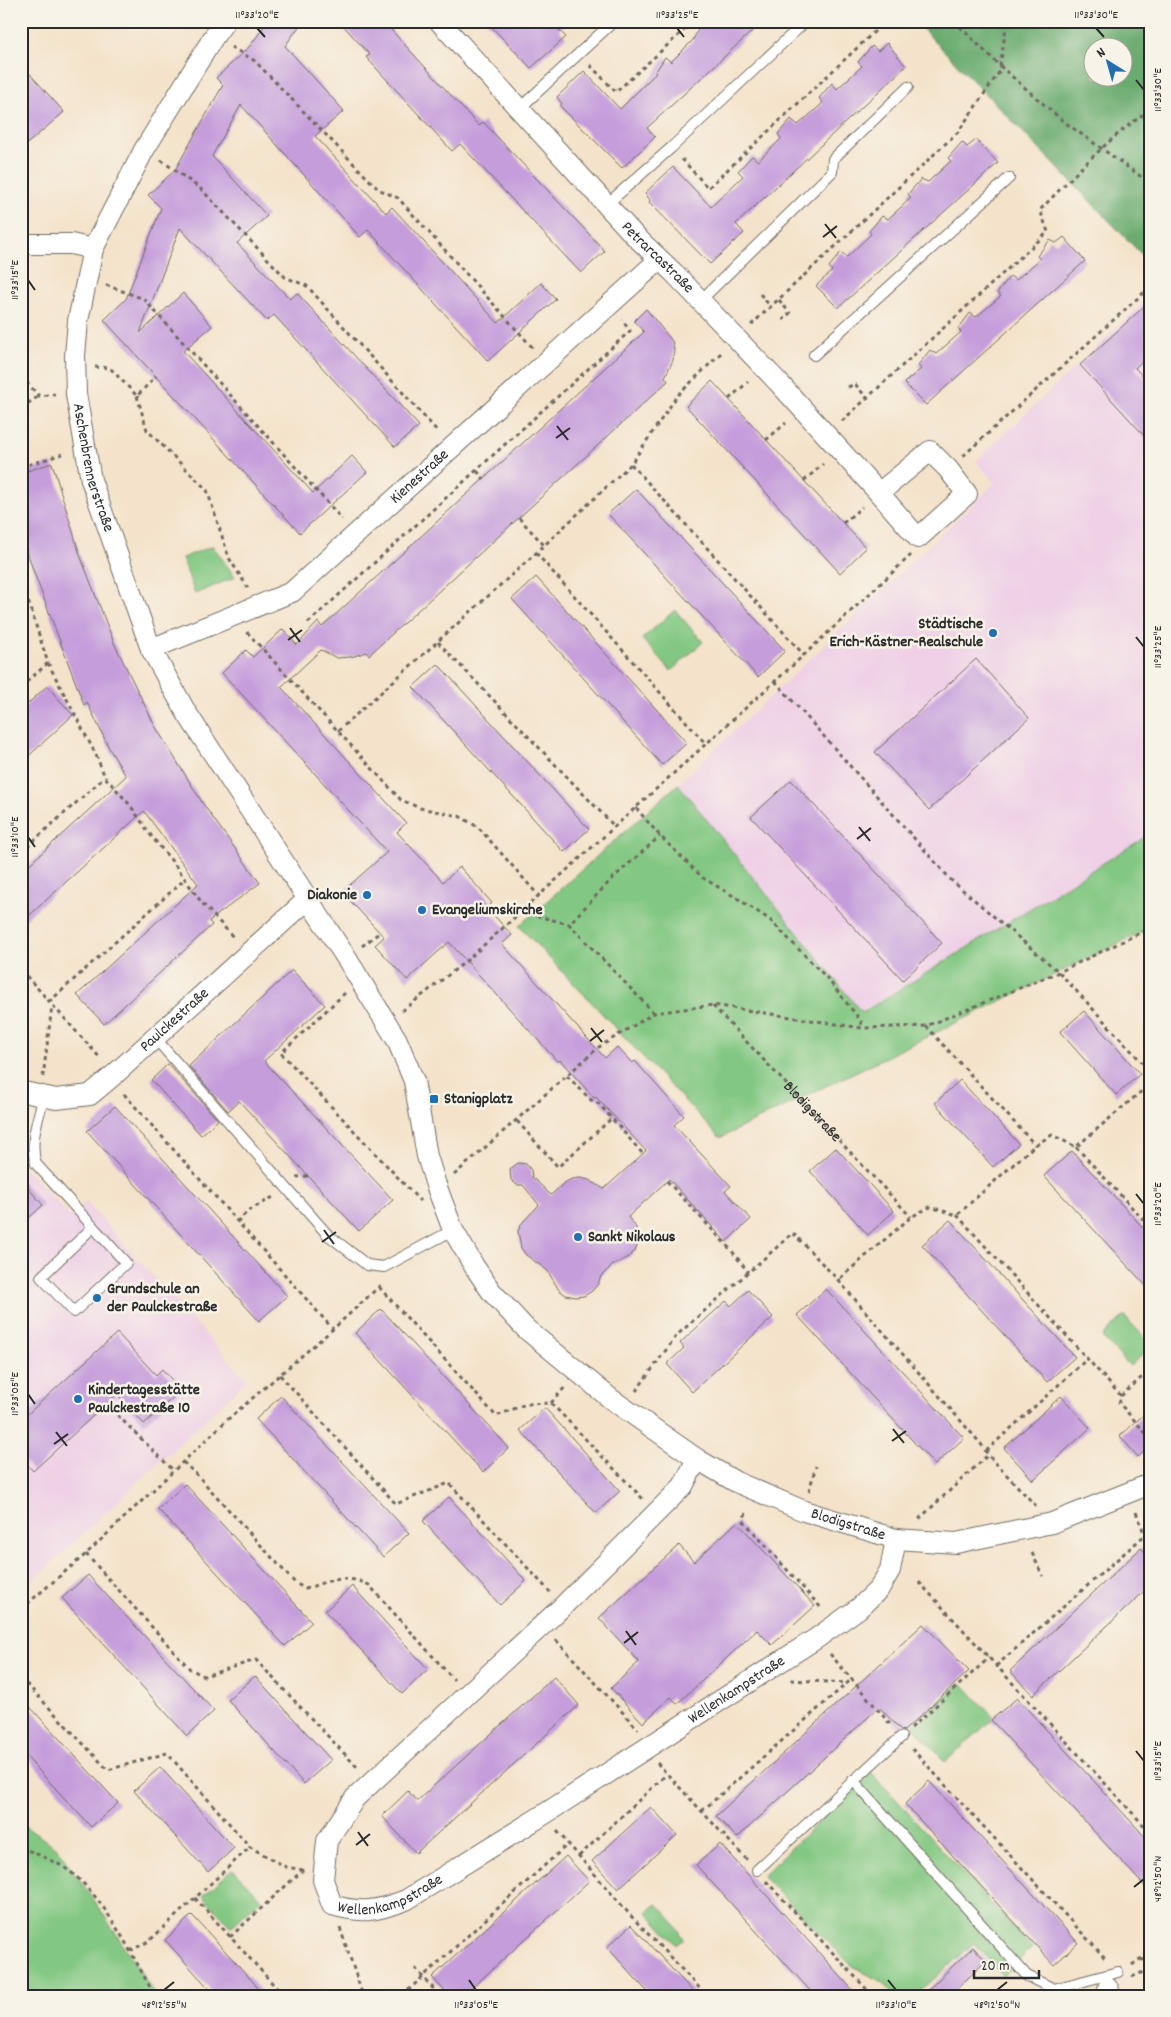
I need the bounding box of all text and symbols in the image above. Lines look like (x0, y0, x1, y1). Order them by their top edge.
text: 11°33'20"E (235, 7, 279, 24)
text: 11°33'25"E (656, 7, 699, 24)
text: 11°33'30"E (1074, 7, 1118, 24)
north arrow (1084, 38, 1134, 88)
text: N (1093, 43, 1110, 63)
text: 11°33'30"E (1150, 68, 1167, 112)
street label: Petrarcastraße (616, 216, 699, 299)
text: 11°33'15"E (7, 259, 24, 300)
street label: Aschenbrennerstraße (66, 401, 120, 535)
street label: Kienestraße (385, 444, 454, 510)
place label: Städtische Erich-Kästner-Realschule (829, 613, 983, 654)
text: 11°33'25"E (1150, 625, 1167, 668)
marker: Städtische Erich-Kästner-Realschule (987, 627, 999, 639)
text: 11°33'10"E (7, 816, 24, 858)
place label: Diakonie (307, 884, 357, 907)
marker: Diakonie (361, 889, 373, 901)
place label: Evangeliumskirche (432, 899, 542, 922)
marker: Evangeliumskirche (416, 904, 428, 916)
street label: Paulckestraße (135, 983, 214, 1058)
street label: Blodigstraße (778, 1076, 847, 1148)
place label: Stanigplatz (444, 1088, 513, 1111)
marker: Stanigplatz (428, 1093, 440, 1105)
text: 11°33'20"E (1150, 1182, 1167, 1226)
place label: Sankt Nikolaus (588, 1226, 676, 1249)
marker: Sankt Nikolaus (572, 1231, 584, 1243)
place label: Grundschule an der Paulckestraße (107, 1278, 217, 1319)
marker: Grundschule an der Paulckestraße (91, 1292, 103, 1304)
text: 11°33'05"E (7, 1371, 24, 1416)
place label: Kindertagesstätte Paulckestraße 10 (88, 1379, 200, 1420)
marker: Kindertagesstätte Paulckestraße 10 (72, 1393, 84, 1405)
street label: Blodigstraße (808, 1502, 888, 1547)
street label: Wellenkampstraße (684, 1650, 790, 1730)
text: 11°33'15"E (1150, 1740, 1167, 1781)
text: 48°12'50"N (1150, 1856, 1167, 1902)
street label: Wellenkampstraße (335, 1868, 447, 1922)
scale bar (974, 1947, 1038, 1979)
text: 20 m (981, 1956, 1009, 1978)
text: 48°12'55"N (141, 1997, 187, 2014)
text: 11°33'05"E (454, 1997, 499, 2014)
text: 11°33'10"E (875, 1997, 917, 2014)
text: 48°12'50"N (974, 1997, 1020, 2014)

